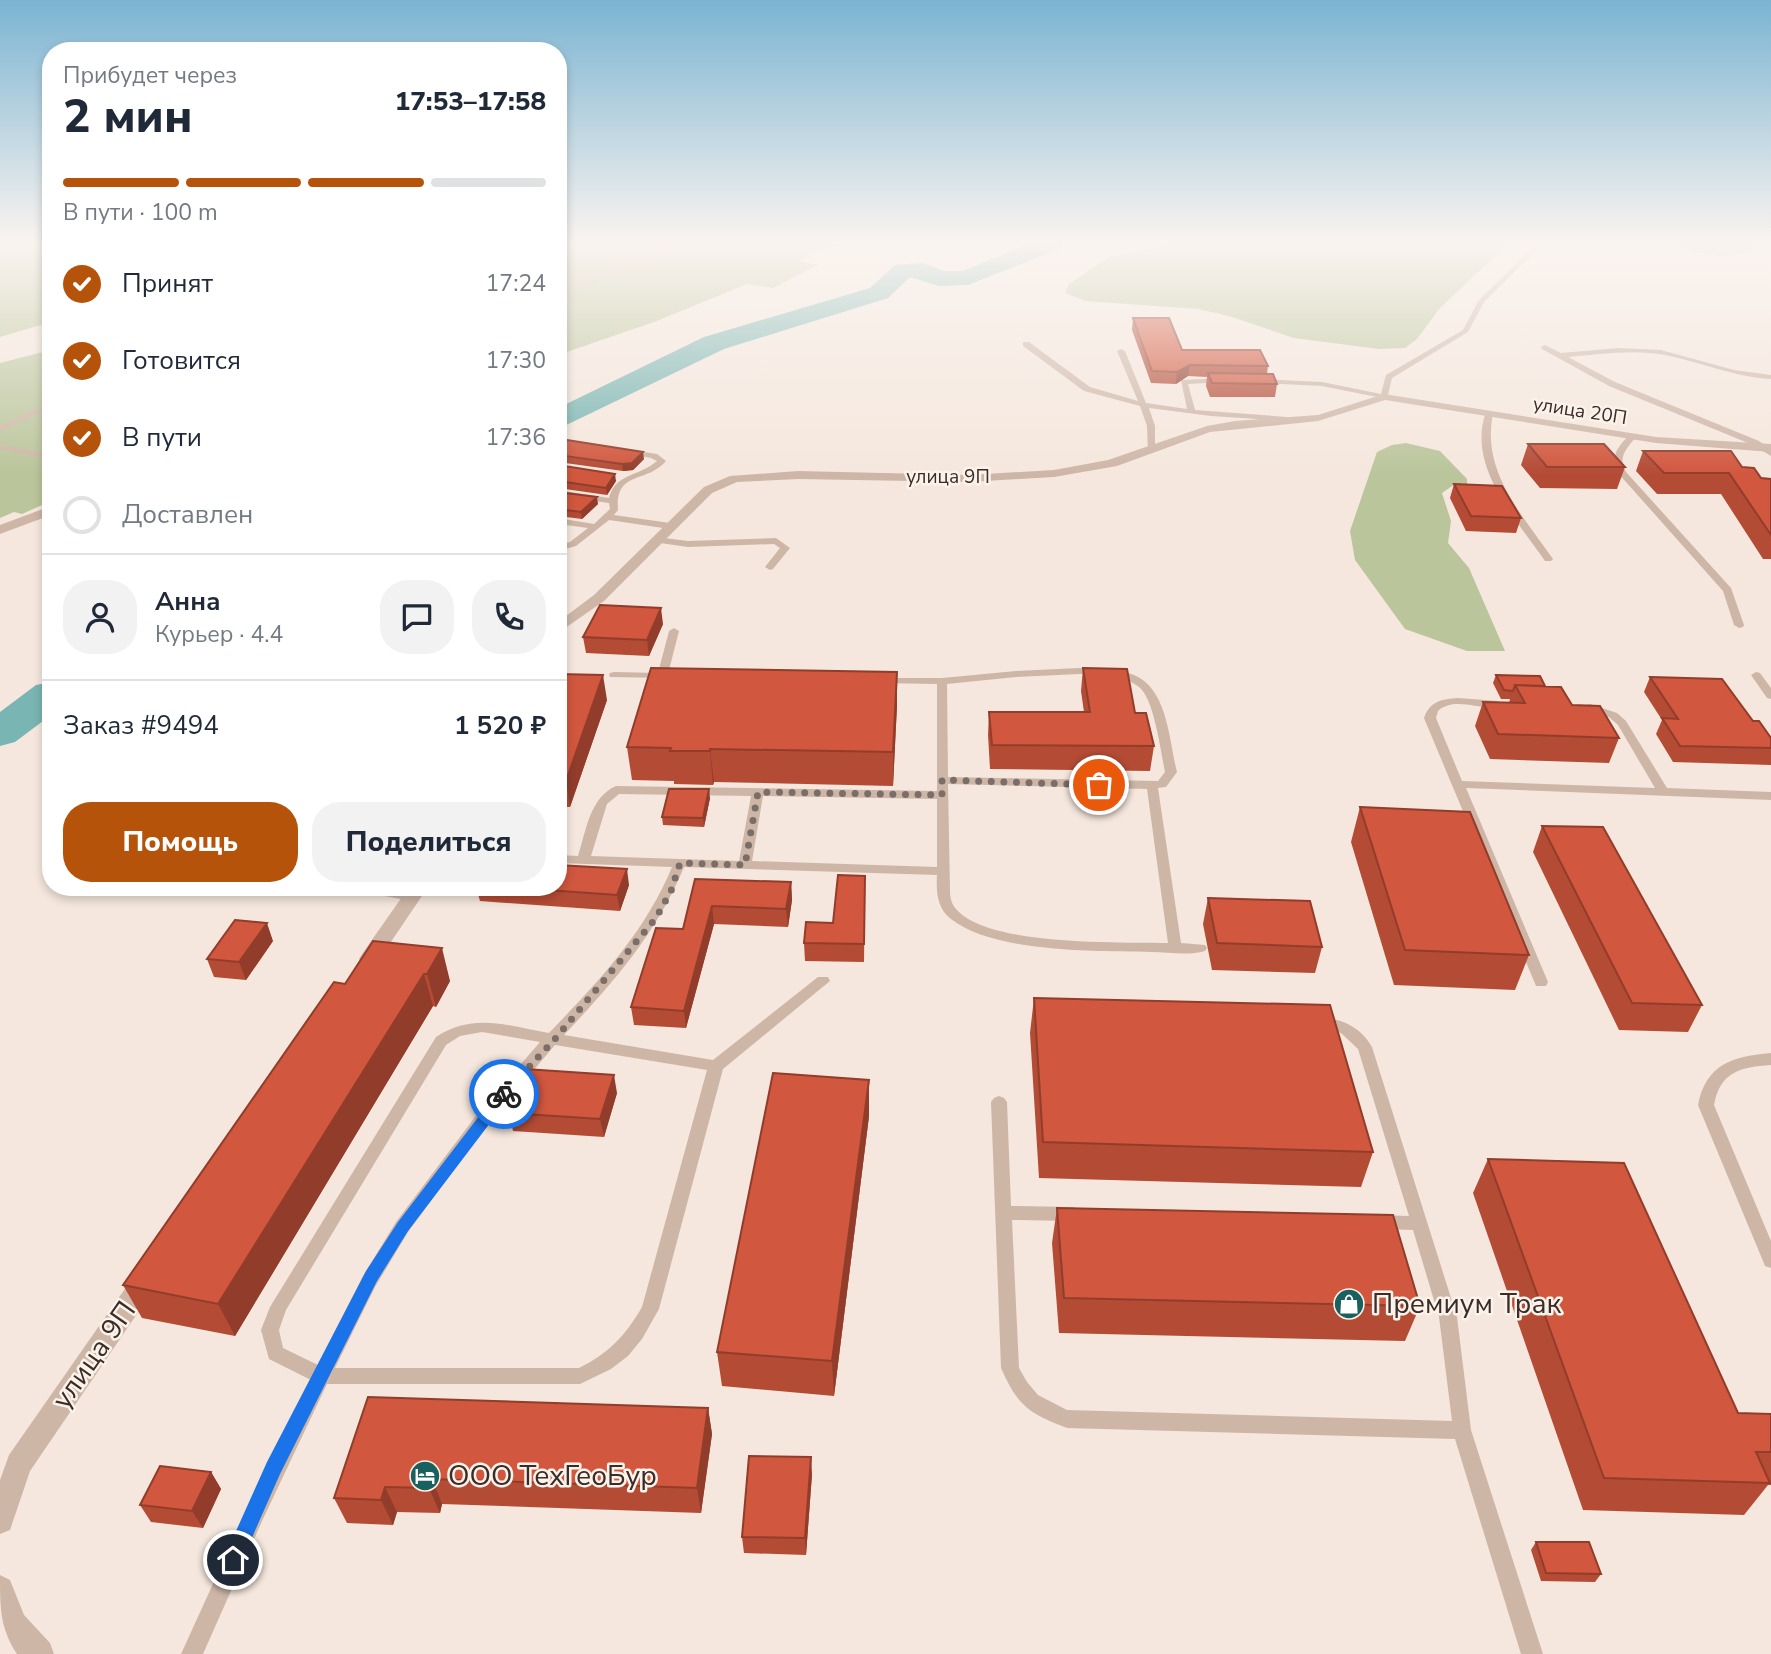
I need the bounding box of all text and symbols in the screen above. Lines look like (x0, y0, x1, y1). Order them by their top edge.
text: Прибудет через (63, 60, 237, 91)
text: 17:53–17:58 (395, 84, 546, 119)
text: 2 мин (63, 85, 192, 148)
text: В пути · 100 m (63, 197, 218, 228)
icon: check (63, 265, 101, 303)
text: Принят (122, 266, 213, 301)
text: 17:24 (486, 268, 546, 299)
icon: check (63, 342, 101, 380)
text: Готовится (122, 343, 241, 378)
text: 17:30 (486, 345, 546, 376)
street label: улица 20П (1531, 391, 1629, 431)
icon: check (63, 419, 101, 457)
text: В пути (122, 420, 202, 455)
text: 17:36 (486, 422, 546, 453)
street label: улица 9П (906, 464, 990, 490)
text: Доставлен (122, 497, 253, 532)
button: person (63, 580, 137, 654)
button: chat (380, 580, 454, 654)
button: phone (472, 580, 546, 654)
text: Анна (155, 584, 221, 619)
text: Курьер · 4.4 (155, 619, 283, 650)
text: Заказ #9494 (63, 708, 219, 743)
text: 1 520 ₽ (454, 708, 546, 743)
pin (1069, 755, 1129, 815)
icon: bag (1080, 766, 1118, 804)
button: Помощь (63, 802, 298, 882)
button: Поделиться (312, 802, 546, 882)
courier (469, 1059, 539, 1129)
icon: bike (485, 1075, 523, 1113)
place label: Премиум Трак (1372, 1285, 1561, 1323)
shop icon: Премиум Трак (1332, 1287, 1366, 1321)
street label: улица 9П (43, 1294, 145, 1416)
place label: ООО ТехГеоБур (448, 1457, 657, 1495)
hotel icon: ООО ТехГеоБур (408, 1459, 442, 1493)
pin (203, 1530, 263, 1590)
icon: home (214, 1541, 252, 1579)

